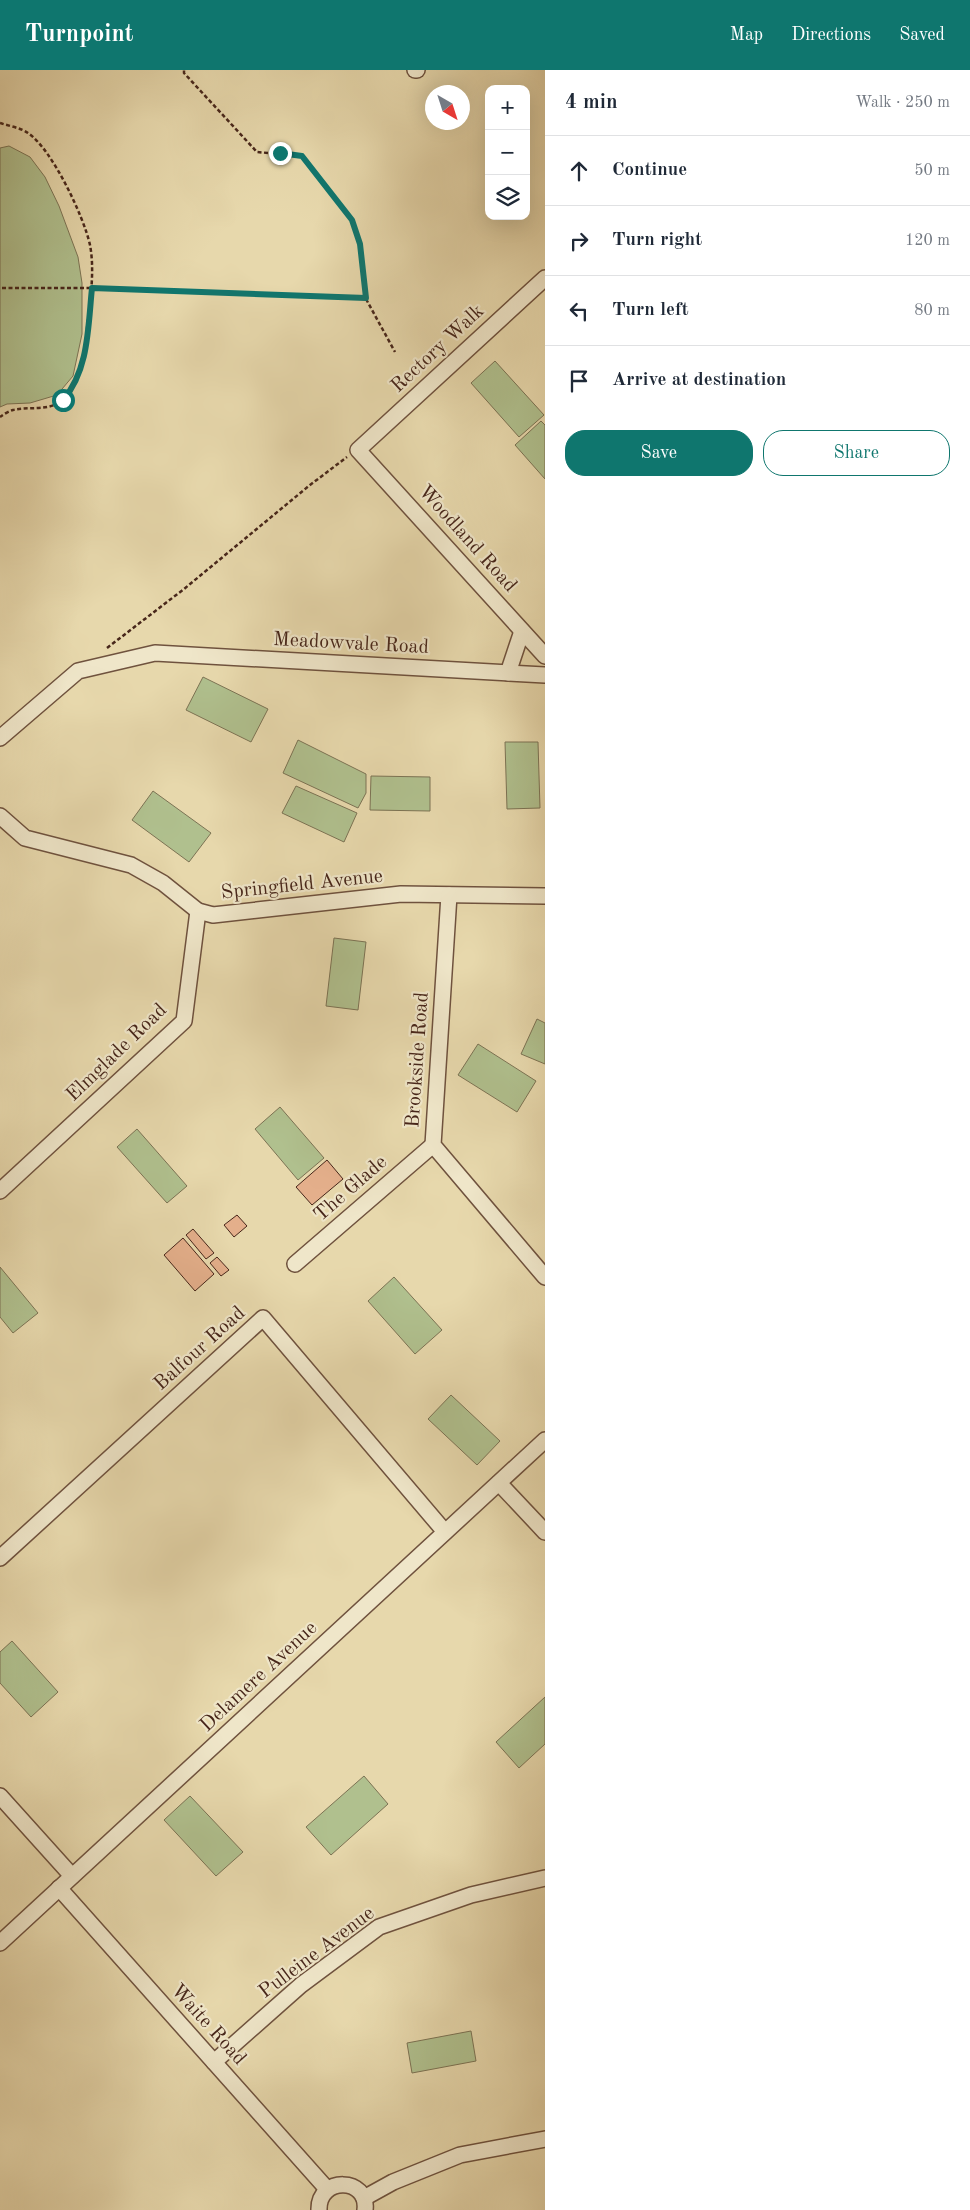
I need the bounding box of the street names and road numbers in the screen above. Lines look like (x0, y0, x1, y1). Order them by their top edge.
street label: Rectory Walk (388, 301, 488, 397)
street label: Woodland Road (414, 482, 520, 596)
street label: Meadowvale Road (273, 630, 429, 658)
street label: Springfield Avenue (220, 867, 384, 903)
street label: Brookside Road (403, 991, 433, 1129)
street label: Elmglade Road (63, 1000, 171, 1106)
street label: The Glade (311, 1152, 391, 1226)
street label: Balfour Road (151, 1303, 249, 1395)
street label: Delamere Avenue (197, 1618, 321, 1736)
street label: Pulleine Avenue (256, 1903, 378, 2003)
street label: Waite Road (167, 1981, 249, 2069)

